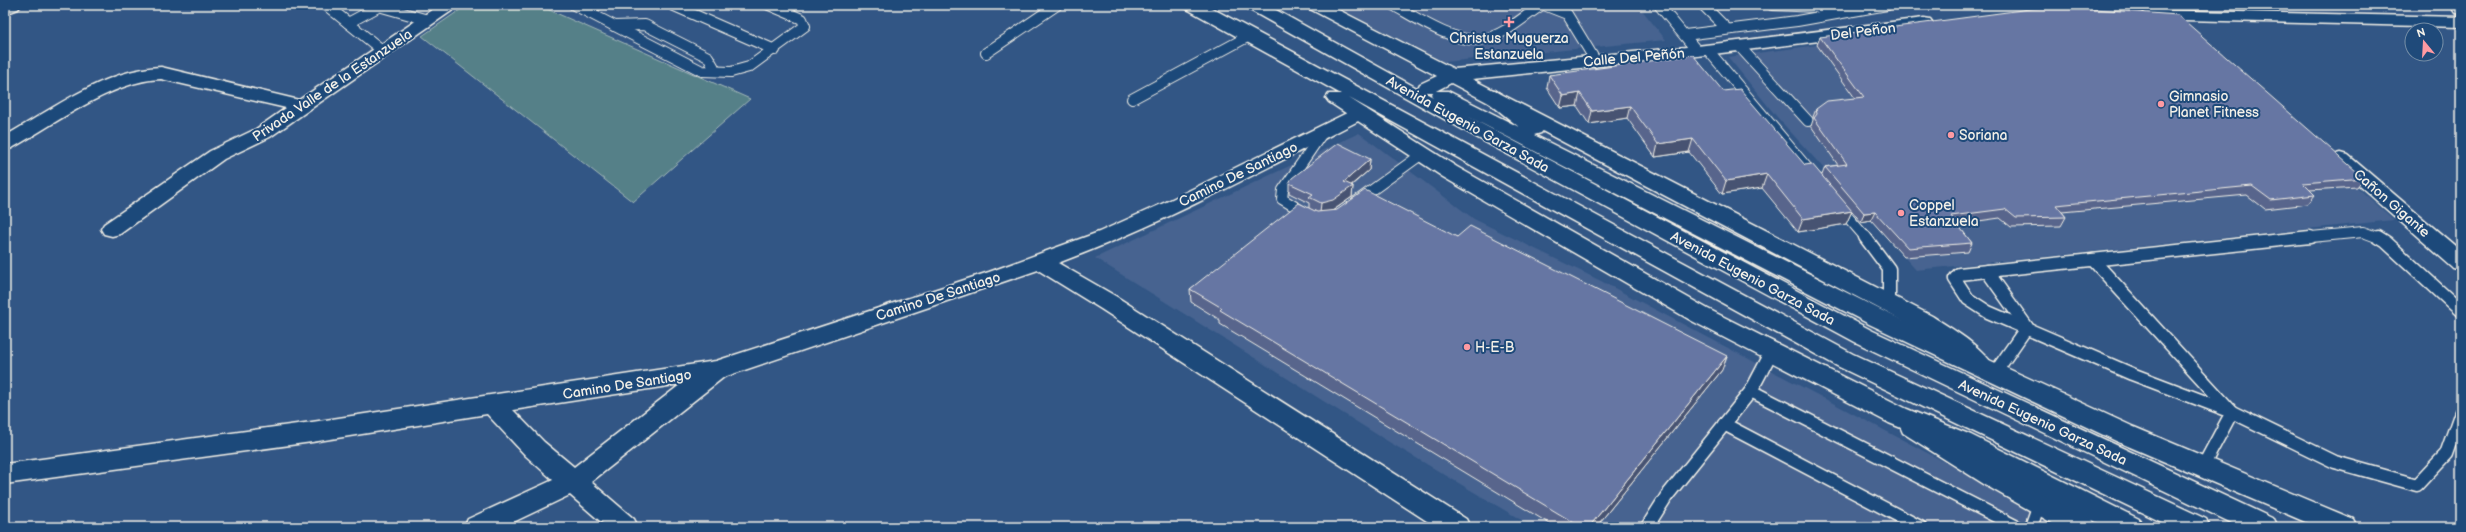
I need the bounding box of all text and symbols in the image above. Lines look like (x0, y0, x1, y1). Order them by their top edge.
marker: Christus Muguerza Estanzuela (1503, 16, 1515, 28)
street label: Del Peñon (1830, 19, 1897, 44)
north arrow (2404, 22, 2444, 62)
street label: Privada Valle de la Estanzuela (249, 26, 415, 145)
text: N (2415, 26, 2427, 40)
place label: Christus Muguerza Estanzuela (1449, 30, 1569, 63)
street label: Calle Del Peñón (1583, 45, 1686, 70)
street label: Avenida Eugenio Garza Sada (1383, 72, 1552, 176)
place label: Gimnasio Planet Fitness (2169, 88, 2259, 121)
marker: Gimnasio Planet Fitness (2156, 99, 2166, 109)
place label: Soriana (1959, 127, 2008, 144)
marker: Soriana (1946, 130, 1956, 140)
street label: Camino De Santiago (1176, 138, 1300, 211)
street label: Cañon Gigante (2350, 166, 2433, 241)
place label: Coppel Estanzuela (1909, 197, 1979, 230)
marker: Coppel Estanzuela (1896, 208, 1906, 218)
street label: Avenida Eugenio Garza Sada (1668, 228, 1838, 329)
street label: Camino De Santiago (874, 268, 1003, 325)
place label: H-E-B (1475, 339, 1515, 356)
marker: H-E-B (1462, 342, 1472, 352)
street label: Camino De Santiago (562, 366, 693, 403)
street label: Avenida Eugenio Garza Sada (1956, 376, 2130, 469)

